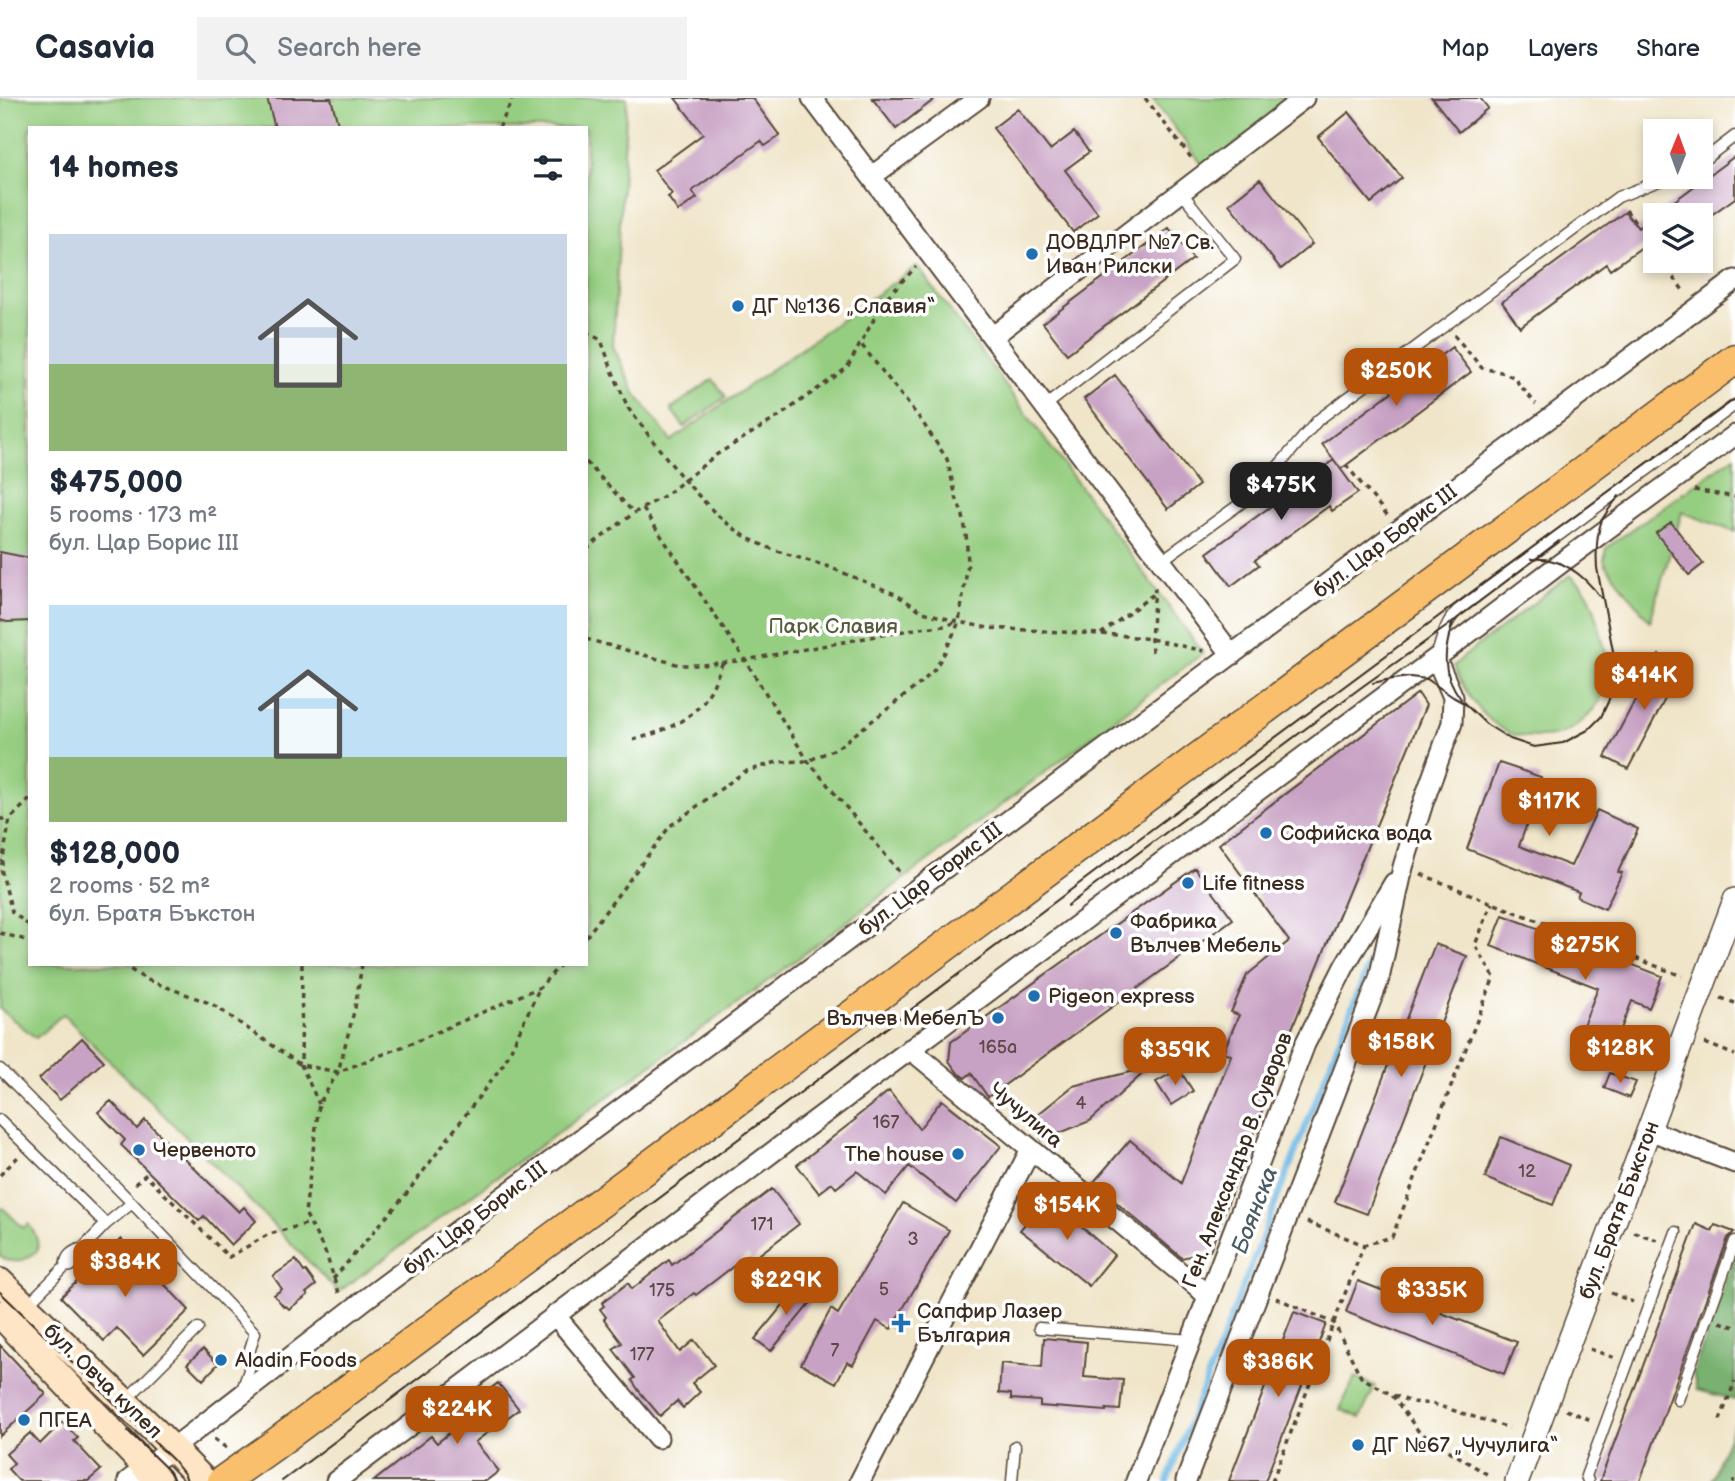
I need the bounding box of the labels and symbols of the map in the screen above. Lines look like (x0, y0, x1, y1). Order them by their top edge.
north arrow (1643, 119, 1713, 189)
place label: ДОВДЛРГ №7 Св. Иван Рилски (1046, 230, 1214, 279)
marker: ДОВДЛРГ №7 Св. Иван Рилски (1024, 246, 1040, 262)
place label: ДГ №136 „Славия“ (752, 294, 935, 319)
marker: ДГ №136 „Славия“ (730, 298, 746, 314)
pin: $250K (1347, 348, 1445, 408)
pin: $475K (1232, 462, 1330, 522)
street label: бул. Цар Борис III (1309, 479, 1462, 604)
park label: Парк Славия (768, 614, 898, 639)
pin: $414K (1595, 652, 1693, 712)
pin: $117K (1500, 778, 1598, 838)
street label: бул. Цар Борис III (854, 817, 1007, 942)
place label: Софийска вода (1280, 821, 1433, 846)
marker: Софийска вода (1258, 825, 1274, 841)
place label: Life fitness (1202, 871, 1305, 896)
marker: Life fitness (1180, 875, 1196, 891)
place label: Фабрика Вълчев Мебель (1130, 909, 1282, 958)
pin: $275K (1536, 922, 1634, 982)
marker: Фабрика Вълчев Мебель (1108, 925, 1124, 941)
place label: Pigeon express (1048, 984, 1195, 1009)
marker: Pigeon express (1026, 988, 1042, 1004)
place label: Вълчев МебелЪ (827, 1006, 984, 1031)
marker: Вълчев МебелЪ (990, 1010, 1006, 1026)
pin: $158K (1352, 1020, 1450, 1079)
pin: $128K (1571, 1026, 1669, 1085)
pin: $359K (1126, 1028, 1224, 1087)
street label: Ген. Александър В. Суворов (1177, 1029, 1298, 1291)
house number: 165a (979, 1037, 1017, 1058)
street label: Чучулига (984, 1078, 1068, 1154)
house number: 4 (1076, 1093, 1087, 1114)
house number: 167 (873, 1112, 900, 1133)
street label: бул. Братя Бъкстон (1574, 1118, 1665, 1303)
place label: Червеното (153, 1138, 256, 1163)
marker: Червеното (131, 1142, 147, 1158)
place label: The house (844, 1142, 944, 1167)
marker: The house (950, 1146, 966, 1162)
street label: бул. Цар Борис III (399, 1156, 552, 1281)
house number: 12 (1518, 1161, 1536, 1182)
water label: Боянска (1226, 1163, 1284, 1258)
pin: $154K (1018, 1182, 1116, 1242)
house number: 171 (751, 1214, 773, 1235)
house number: 3 (907, 1229, 919, 1250)
pin: $384K (76, 1240, 174, 1299)
pin: $229K (737, 1258, 835, 1317)
pin: $335K (1383, 1268, 1481, 1327)
house number: 5 (879, 1279, 889, 1300)
house number: 175 (649, 1280, 675, 1301)
place label: Сапфир Лазер България (917, 1299, 1062, 1348)
marker: Сапфир Лазер България (891, 1313, 911, 1333)
street label: бул. Овча купел (38, 1319, 167, 1444)
house number: 7 (831, 1340, 840, 1361)
pin: $386K (1229, 1340, 1327, 1399)
house number: 177 (630, 1344, 654, 1365)
place label: Aladin Foods (235, 1348, 357, 1373)
marker: Aladin Foods (213, 1352, 229, 1368)
pin: $224K (408, 1386, 506, 1446)
place label: ПГЕА (38, 1408, 92, 1433)
marker: ПГЕА (16, 1412, 32, 1428)
place label: ДГ №67 „Чучулига“ (1372, 1433, 1558, 1458)
marker: ДГ №67 „Чучулига“ (1350, 1437, 1366, 1453)

